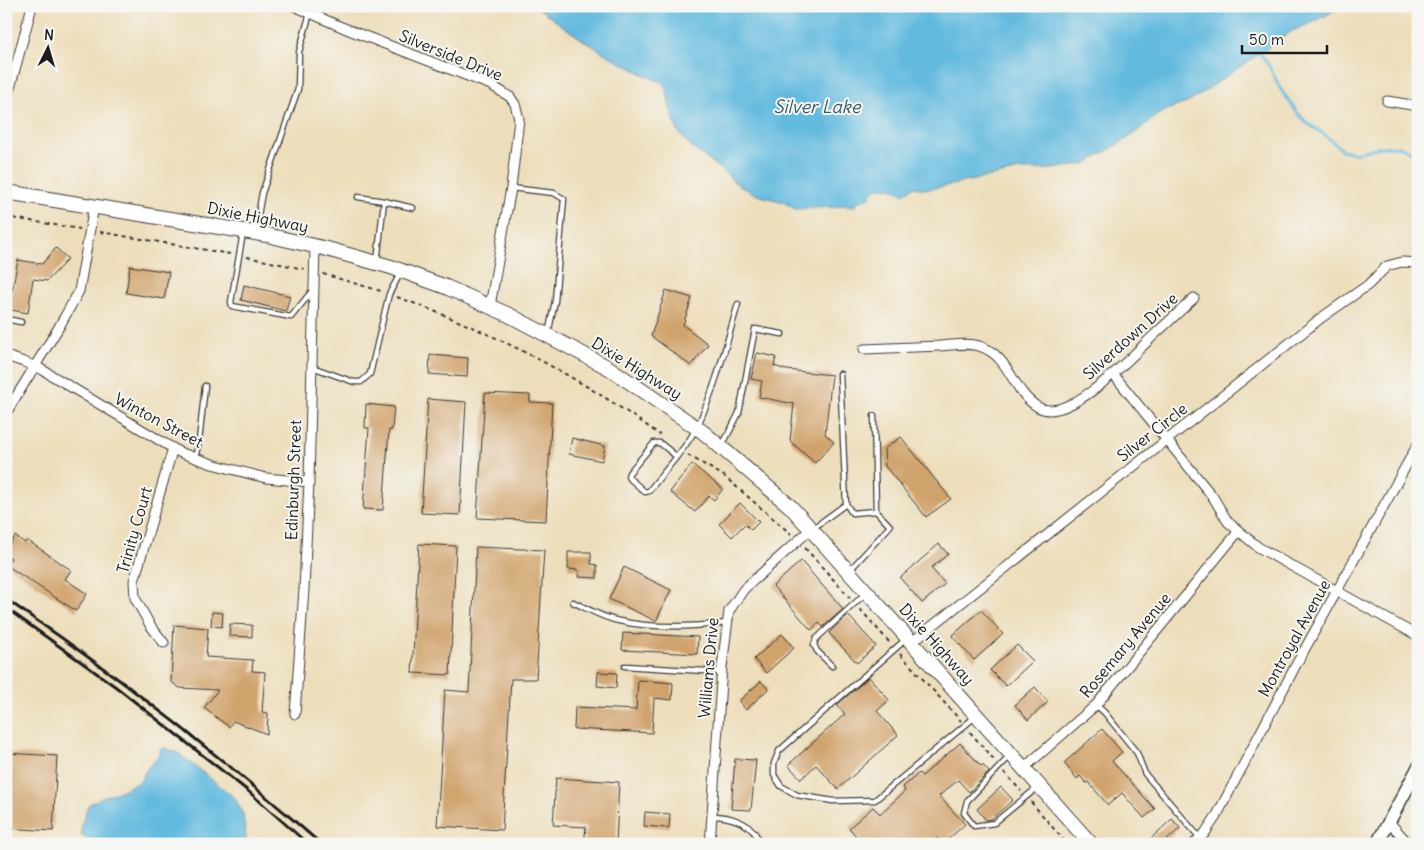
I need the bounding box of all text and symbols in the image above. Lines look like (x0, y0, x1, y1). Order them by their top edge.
north arrow (22, 22, 72, 72)
scale bar (1242, 22, 1326, 54)
street label: Silverside Drive (397, 25, 505, 85)
text: N (44, 26, 55, 44)
text: 50 m (1249, 30, 1284, 49)
water label: Silver Lake (774, 95, 862, 118)
street label: Dixie Highway (206, 197, 310, 237)
street label: Silverdown Drive (1078, 288, 1182, 384)
street label: Dixie Highway (588, 332, 686, 404)
street label: Winton Street (111, 388, 207, 452)
street label: Silver Circle (1113, 398, 1191, 466)
street label: Edinburgh Street (281, 419, 305, 541)
street label: Trinity Court (112, 484, 156, 576)
street label: Montroyal Avenue (1254, 576, 1334, 700)
street label: Rosemary Avenue (1075, 588, 1175, 702)
street label: Dixie Highway (895, 599, 979, 689)
street label: Williams Drive (694, 617, 722, 719)

